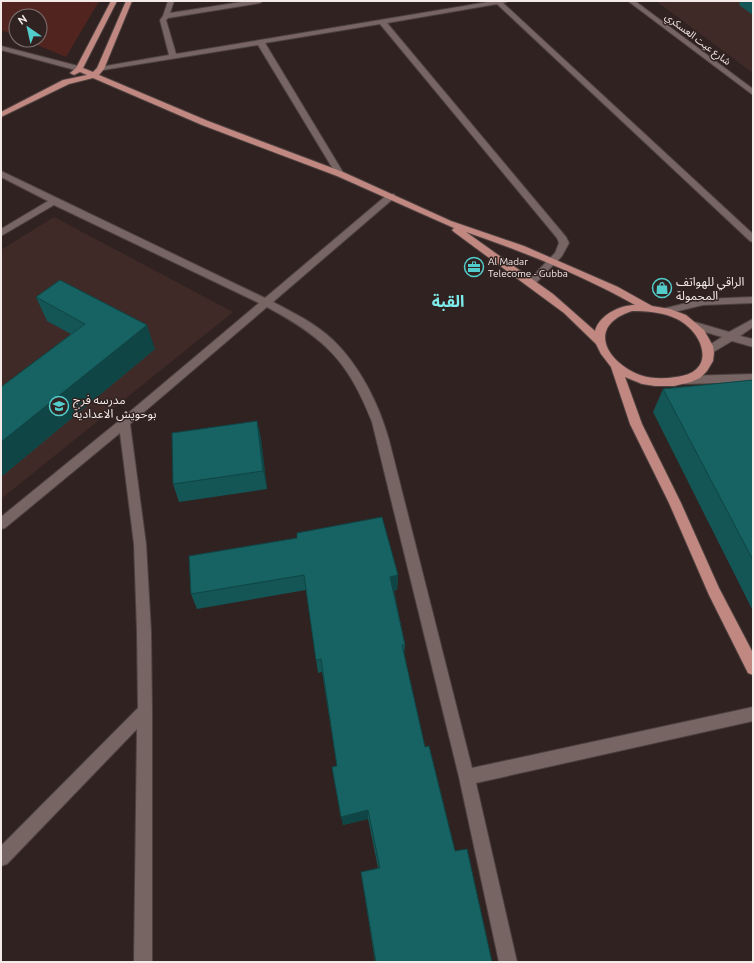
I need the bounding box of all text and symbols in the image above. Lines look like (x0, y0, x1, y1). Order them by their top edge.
north arrow (8, 8, 48, 48)
street label: شارع عيت العسكري (662, 11, 733, 69)
text: N (16, 12, 29, 27)
office icon: Al Madar Telecome - Gubba (463, 256, 485, 278)
place label: Al Madar Telecome - Gubba (488, 256, 568, 279)
place label: الراقي للهواتف المحمولة (676, 275, 744, 303)
shop icon: الراقي للهواتف المحمولة (651, 277, 673, 299)
district label: القبة (432, 292, 464, 311)
place label: مدرسه فرج بوحويش الاعدادية (73, 393, 156, 421)
school or university icon: مدرسه فرج بوحويش الاعدادية (48, 395, 70, 417)

